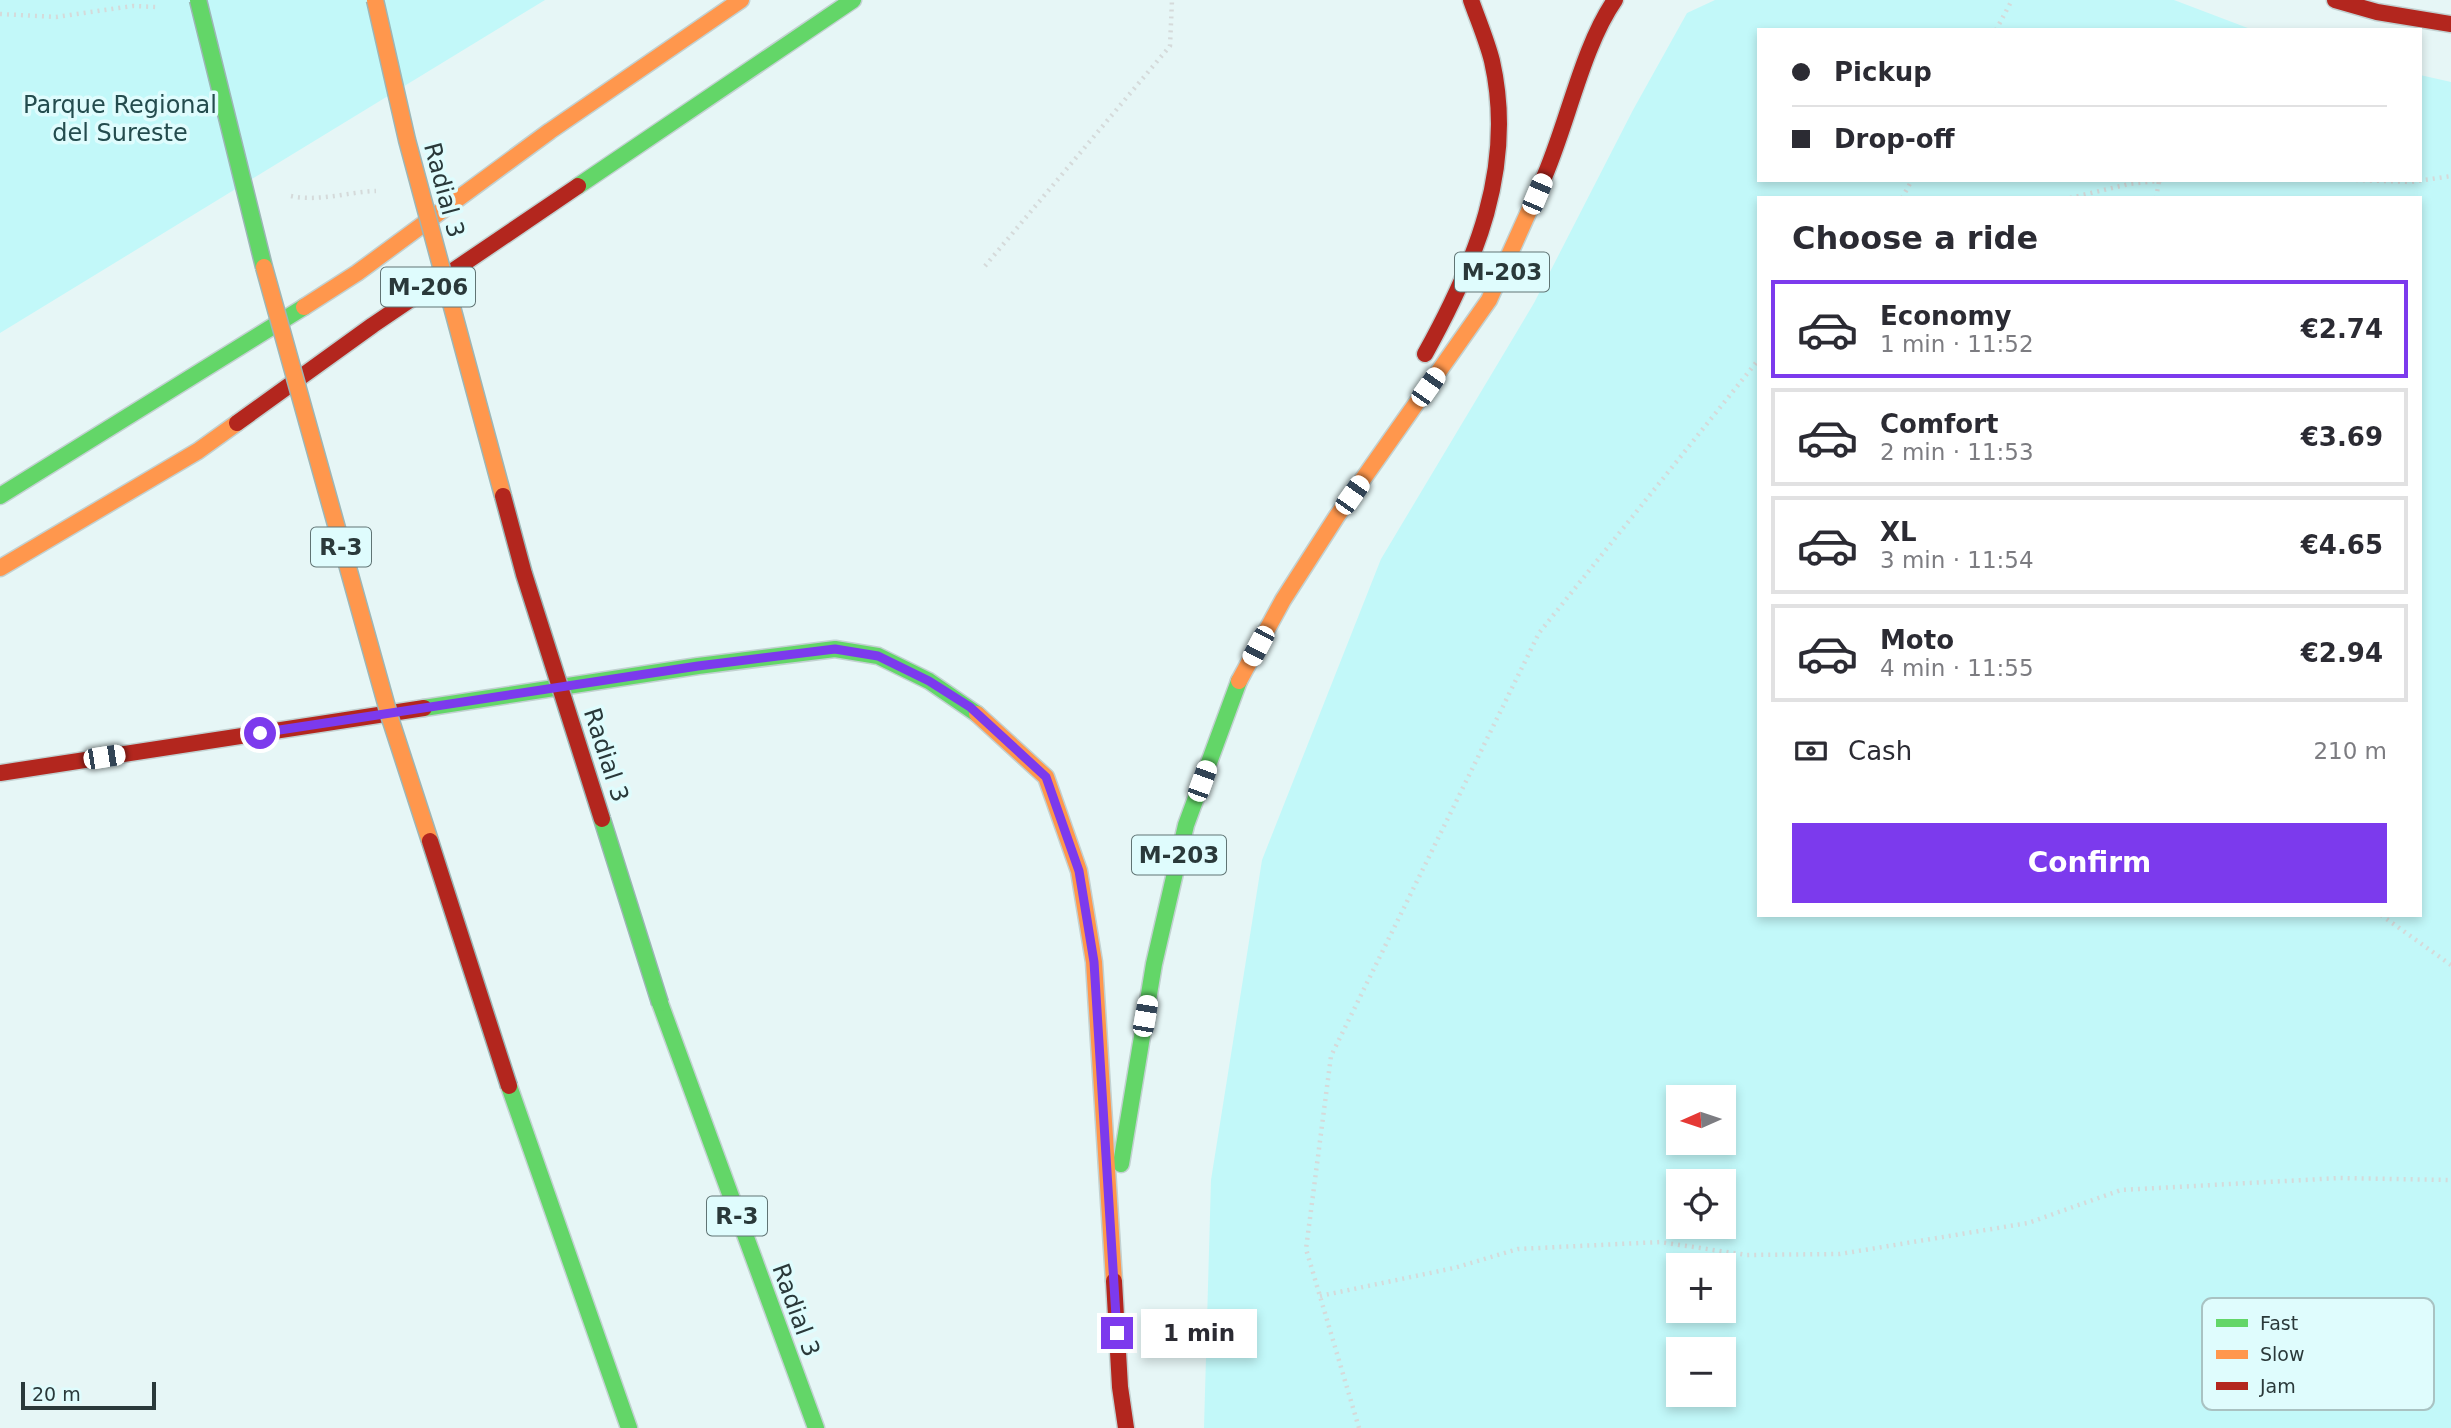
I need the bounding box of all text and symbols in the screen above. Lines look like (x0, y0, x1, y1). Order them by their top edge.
text: Pickup (1834, 57, 1932, 87)
park label: Parque Regional del Sureste (23, 91, 217, 147)
text: Drop-off (1834, 124, 1955, 154)
street label: Radial 3 (418, 140, 470, 240)
car (1520, 171, 1555, 217)
text: Choose a ride (1792, 219, 2038, 257)
road number: M-203 (1455, 252, 1549, 292)
road number: M-206 (381, 268, 475, 306)
icon: car (1796, 298, 1859, 361)
text: Economy (1880, 301, 2011, 331)
text: €2.74 (2301, 314, 2383, 344)
text: 1 min · 11:52 (1880, 331, 2034, 357)
car (1408, 364, 1449, 410)
icon: car (1796, 406, 1859, 469)
text: Comfort (1880, 409, 1998, 439)
text: €3.69 (2301, 422, 2383, 452)
text: 2 min · 11:53 (1880, 439, 2034, 465)
car (1332, 472, 1373, 518)
icon: car (1796, 514, 1859, 577)
text: XL (1880, 517, 1917, 547)
road number: R-3 (311, 527, 371, 566)
text: €4.65 (2301, 530, 2383, 560)
text: 3 min · 11:54 (1880, 547, 2034, 573)
icon: car (1796, 622, 1859, 685)
car (1239, 623, 1278, 669)
text: Moto (1880, 625, 1954, 655)
text: €2.94 (2301, 638, 2383, 668)
text: 4 min · 11:55 (1880, 655, 2034, 681)
street label: Radial 3 (578, 705, 634, 805)
route start (244, 717, 276, 749)
icon: cash (1792, 732, 1830, 770)
text: Cash (1848, 736, 1912, 766)
text: 210 m (2313, 738, 2387, 764)
car (82, 743, 127, 771)
car (1185, 758, 1220, 804)
button: Confirm (1792, 823, 2387, 903)
road number: M-203 (1132, 835, 1226, 874)
car (1132, 993, 1159, 1039)
north arrow (1666, 1085, 1736, 1155)
map controls (1666, 1085, 1736, 1407)
button: locate (1666, 1169, 1736, 1239)
road number: R-3 (707, 1196, 767, 1236)
button: + (1666, 1253, 1736, 1323)
street label: Radial 3 (766, 1260, 826, 1360)
legend (2202, 1298, 2434, 1410)
callout: 1 min (1142, 1308, 1257, 1358)
text: Fast (2260, 1312, 2298, 1334)
route end (1101, 1317, 1133, 1349)
text: 1 min (1163, 1320, 1235, 1346)
button: − (1666, 1337, 1736, 1407)
text: Slow (2260, 1343, 2305, 1365)
text: Jam (2259, 1375, 2296, 1397)
scale bar (21, 1379, 156, 1411)
text: 20 m (32, 1383, 81, 1405)

